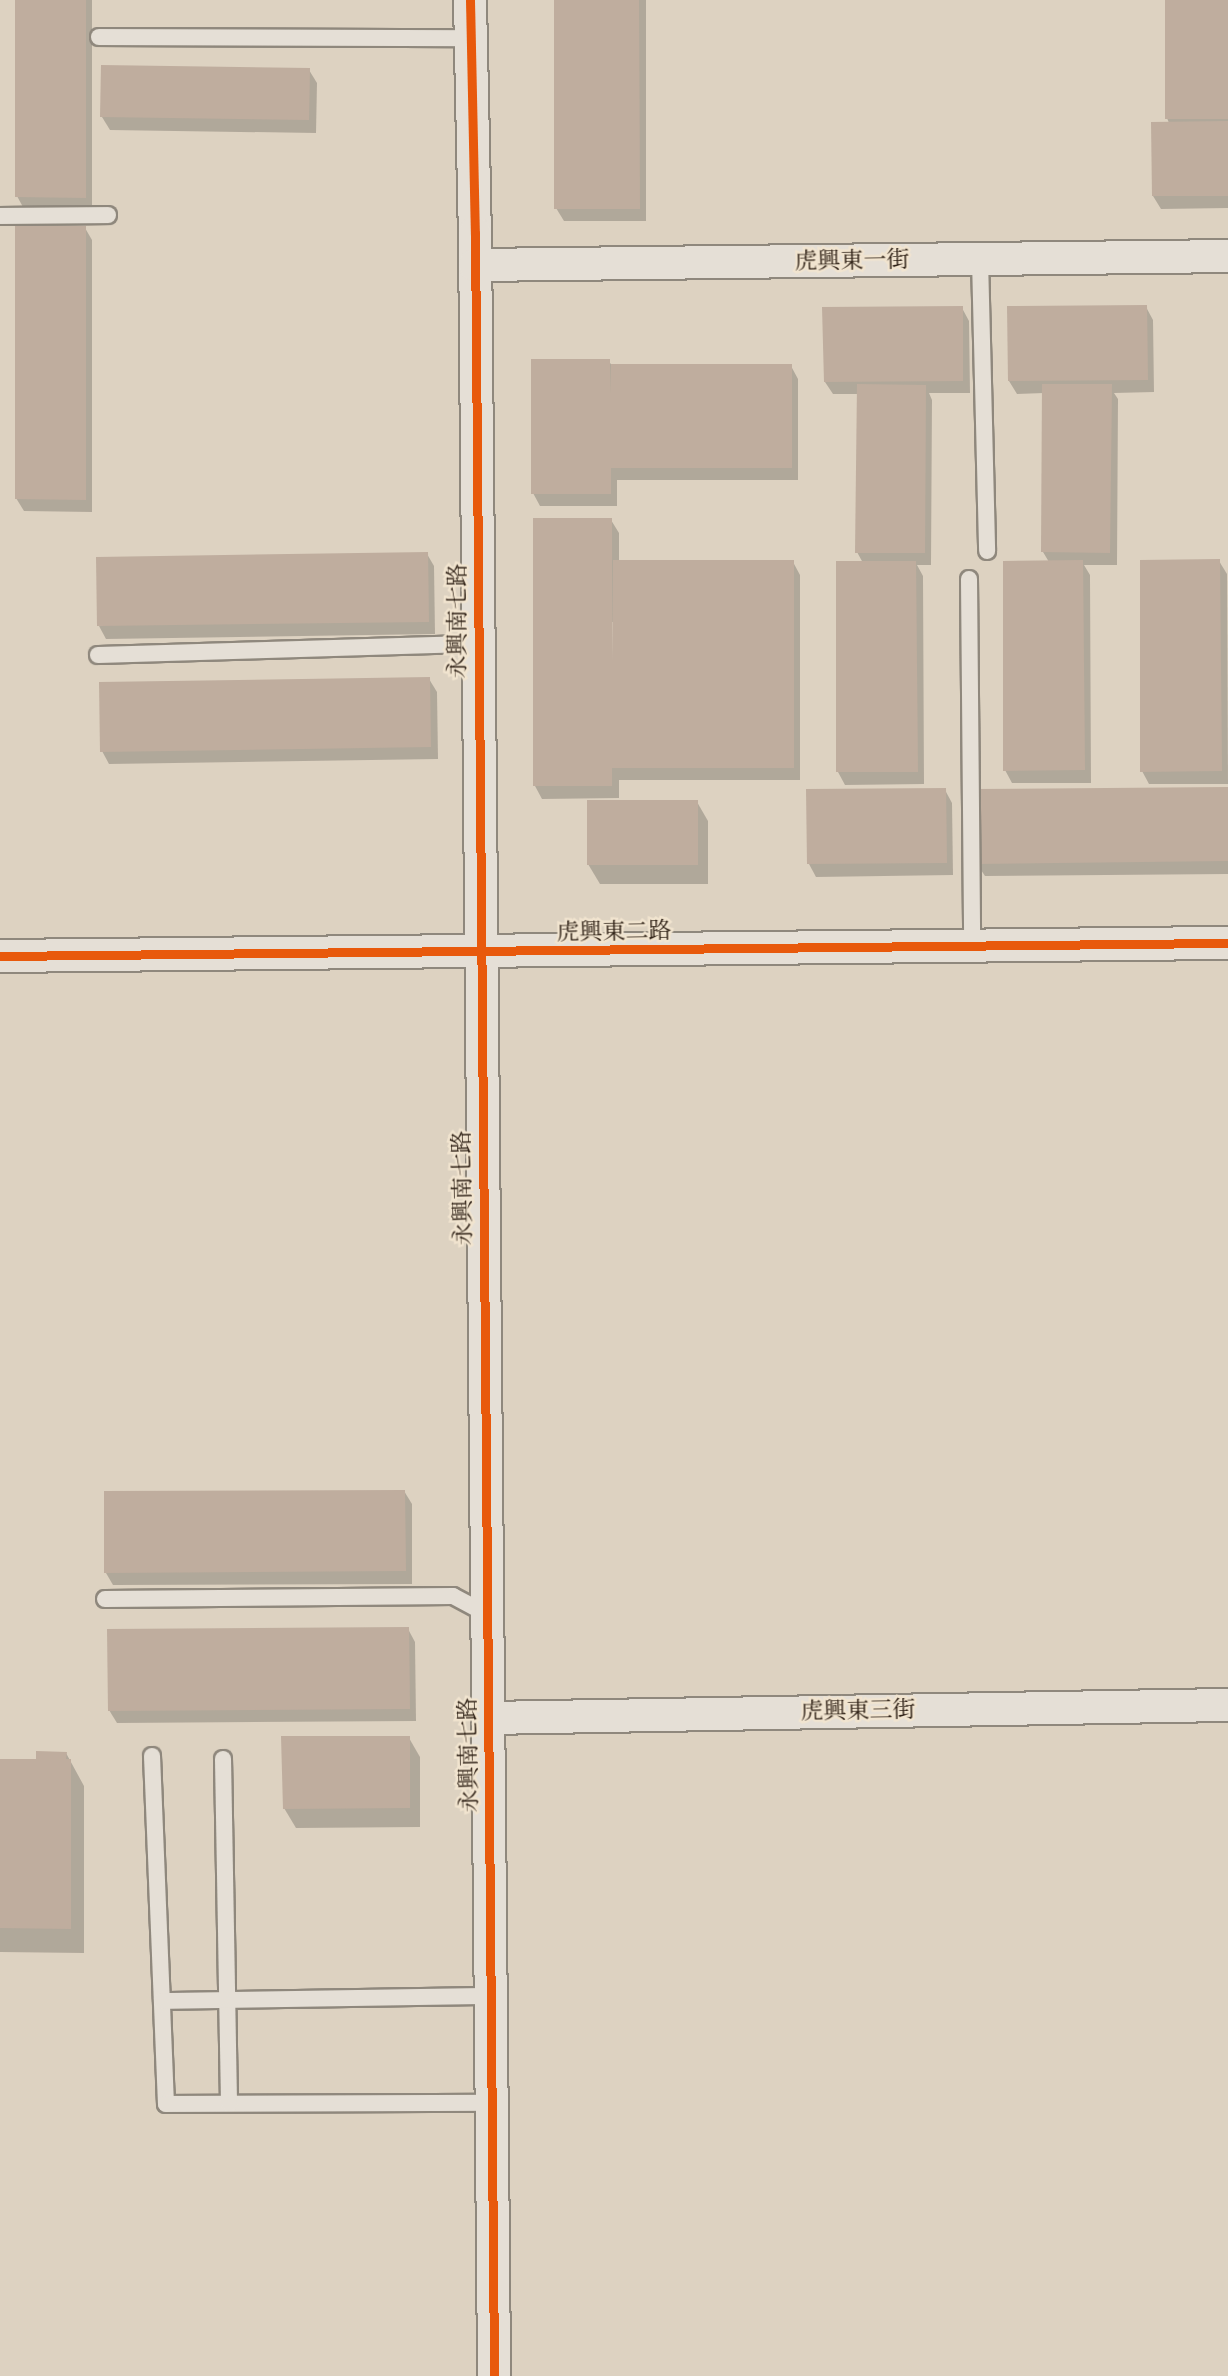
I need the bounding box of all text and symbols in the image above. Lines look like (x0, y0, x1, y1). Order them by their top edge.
street label: 虎興東一街 (794, 246, 910, 276)
street label: 永興南七路 (444, 564, 472, 678)
street label: 虎興東二路 (556, 917, 672, 947)
street label: 永興南七路 (448, 1130, 478, 1246)
street label: 虎興東三街 (800, 1696, 916, 1726)
street label: 永興南七路 (454, 1697, 484, 1813)

